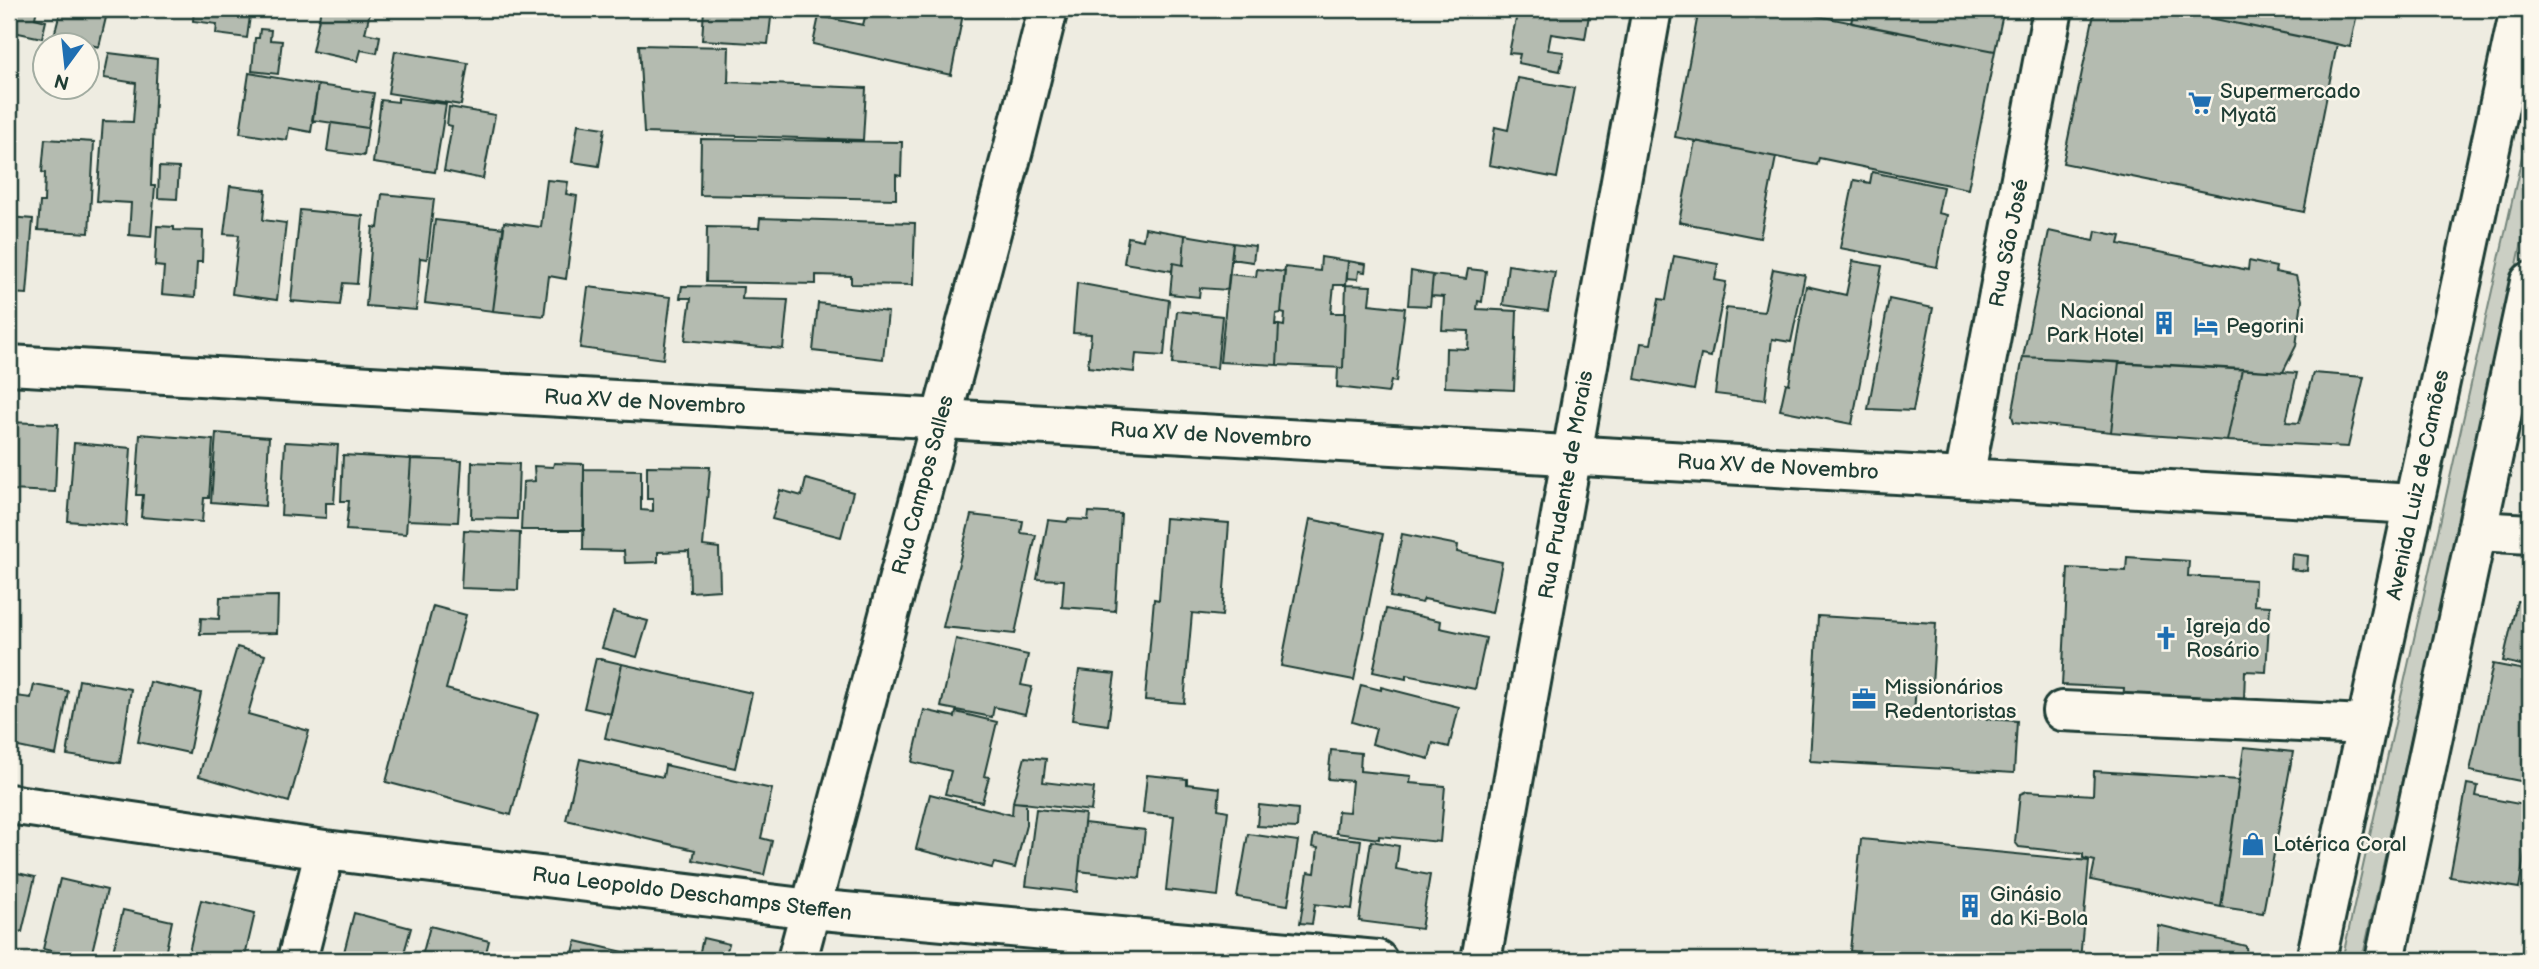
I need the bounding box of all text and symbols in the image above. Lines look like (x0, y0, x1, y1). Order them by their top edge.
north arrow (32, 32, 102, 102)
text: N (52, 68, 72, 94)
place label: Supermercado Myatã (2220, 79, 2361, 128)
supermarket icon: Supermercado Myatã (2186, 89, 2214, 117)
street label: Rua São José (1984, 176, 2034, 309)
place label: Nacional Park Hotel (2046, 299, 2144, 348)
building icon: Nacional Park Hotel (2150, 309, 2178, 337)
hotel icon: Pegorini (2192, 312, 2220, 340)
place label: Pegorini (2226, 314, 2304, 339)
street label: Avenida Luiz de Camões (2381, 368, 2455, 602)
street label: Rua Prudente de Morais (1534, 369, 1598, 601)
street label: Rua XV de Novembro (543, 384, 747, 420)
street label: Rua Campos Salles (887, 393, 959, 577)
street label: Rua XV de Novembro (1109, 417, 1313, 453)
street label: Rua XV de Novembro (1676, 449, 1880, 485)
place label: Igreja do Rosário (2186, 614, 2271, 663)
church icon: Igreja do Rosário (2152, 624, 2180, 652)
place label: Missionários Redentoristas (1884, 675, 2016, 724)
office icon: Missionários Redentoristas (1850, 685, 1878, 713)
shop icon: Lotérica Coral (2239, 830, 2267, 858)
place label: Lotérica Coral (2273, 832, 2406, 857)
street label: Rua Leopoldo Deschamps Steffen (531, 862, 853, 926)
place label: Ginásio da Ki-Bola (1990, 882, 2088, 931)
building icon: Ginásio da Ki-Bola (1956, 892, 1984, 920)

